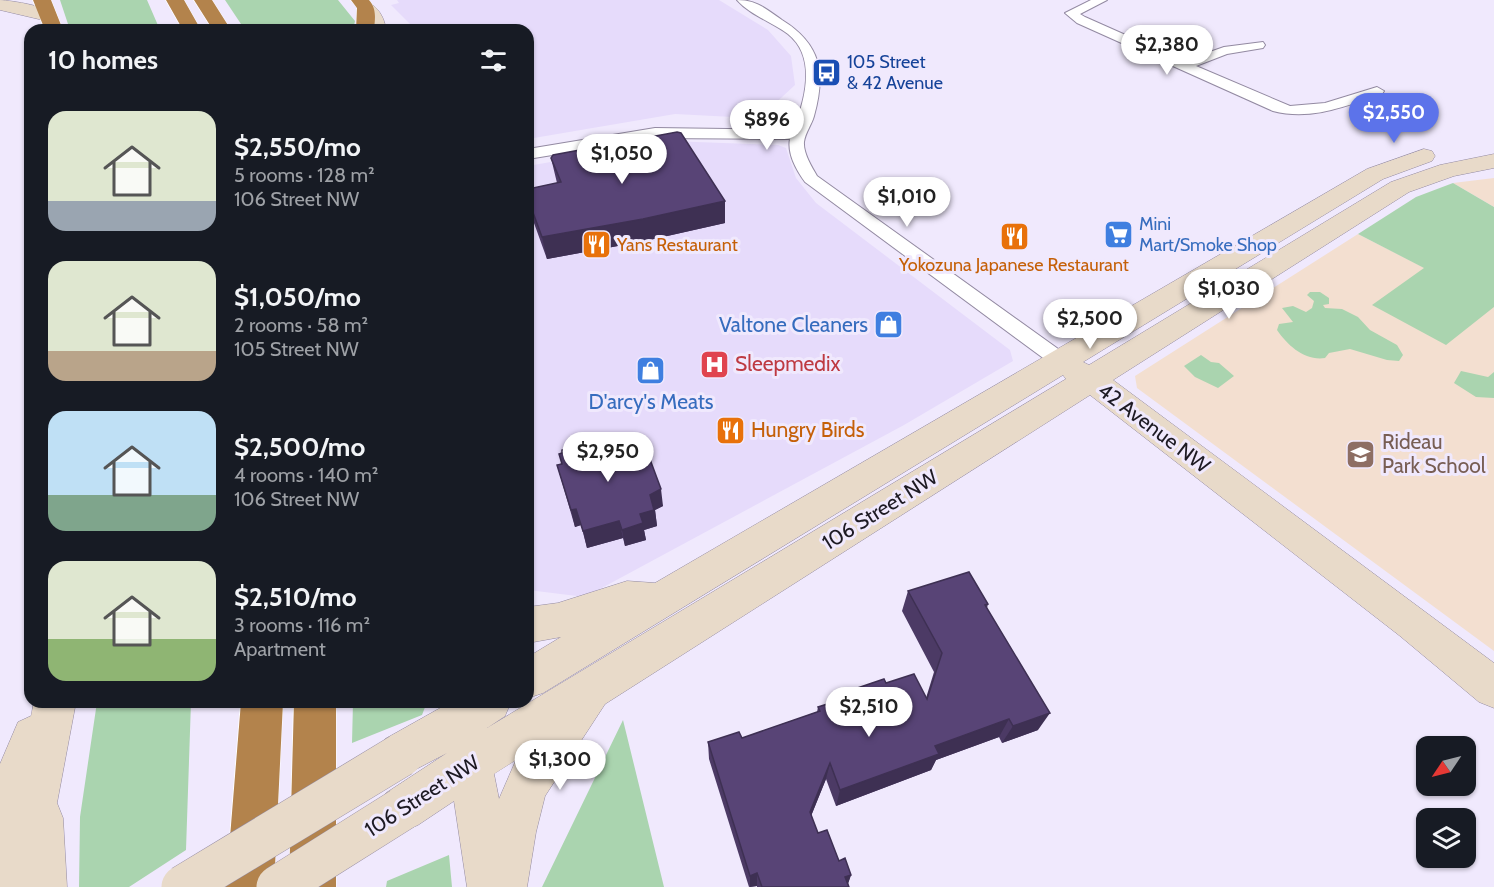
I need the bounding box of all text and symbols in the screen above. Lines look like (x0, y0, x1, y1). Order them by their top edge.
pin: $2,380 (1118, 25, 1216, 76)
text: $2,380 (1135, 32, 1199, 56)
text: 10 homes (48, 44, 158, 76)
icon: filters (477, 44, 510, 77)
place label: 105 Street & 42 Avenue (847, 51, 943, 94)
bus stop icon: 105 Street & 42 Avenue (810, 56, 842, 88)
pin: $2,550 (1345, 93, 1443, 144)
pin: $896 (731, 100, 803, 151)
text: $2,550 (1363, 100, 1425, 124)
text: $896 (744, 107, 790, 131)
text: $2,550/mo (234, 131, 361, 163)
pin: $1,050 (573, 134, 671, 185)
icon: home (96, 135, 168, 207)
text: $1,050 (591, 141, 653, 165)
text: 5 rooms · 128 m² (234, 163, 375, 187)
pin: $1,010 (858, 177, 956, 228)
text: $1,010 (877, 184, 937, 208)
text: 106 Street NW (234, 187, 359, 211)
place label: Mini Mart/Smoke Shop (1139, 213, 1277, 256)
supermarket icon: Mini Mart/Smoke Shop (1102, 218, 1134, 250)
restaurant icon: Yokozuna Japanese Restaurant (998, 220, 1030, 252)
restaurant icon: Yans Restaurant (580, 229, 612, 261)
place label: Yans Restaurant (616, 234, 738, 256)
place label: Yokozuna Japanese Restaurant (898, 254, 1129, 276)
pin: $1,030 (1180, 269, 1278, 320)
text: $1,030 (1198, 276, 1260, 300)
text: $1,050/mo (234, 281, 361, 313)
icon: home (96, 285, 168, 357)
pin: $2,500 (1041, 299, 1139, 350)
text: $2,500 (1057, 306, 1123, 330)
shop icon: Valtone Cleaners (873, 309, 905, 341)
place label: Valtone Cleaners (719, 312, 868, 337)
text: 2 rooms · 58 m² (234, 313, 368, 337)
text: 105 Street NW (234, 337, 359, 361)
hospital icon: Sleepmedix (698, 348, 730, 380)
place label: Sleepmedix (735, 351, 840, 376)
shop icon: D'arcy's Meats (635, 355, 667, 387)
street label: 42 Avenue NW (1093, 377, 1215, 478)
place label: D'arcy's Meats (588, 389, 714, 414)
restaurant icon: Hungry Birds (714, 414, 746, 446)
place label: Hungry Birds (751, 417, 865, 442)
place label: Rideau Park School (1382, 429, 1486, 478)
text: $2,500/mo (234, 431, 365, 463)
pin: $2,950 (559, 432, 657, 483)
icon: home (96, 435, 168, 507)
school or university icon: Rideau Park School (1345, 438, 1377, 470)
text: $2,950 (577, 439, 639, 463)
text: 4 rooms · 140 m² (234, 463, 378, 487)
street label: 106 Street NW (817, 464, 942, 555)
text: 106 Street NW (234, 487, 359, 511)
text: $2,510/mo (234, 581, 357, 613)
icon: home (96, 585, 168, 657)
text: 3 rooms · 116 m² (234, 613, 370, 637)
text: Apartment (234, 637, 326, 661)
pin: $2,510 (820, 687, 918, 738)
text: $2,510 (839, 694, 899, 718)
north arrow (1416, 736, 1476, 796)
map controls (1416, 736, 1476, 868)
pin: $1,300 (511, 740, 609, 791)
text: $1,300 (529, 747, 591, 771)
street label: 106 Street NW (360, 749, 484, 842)
button: layers (1416, 808, 1476, 868)

